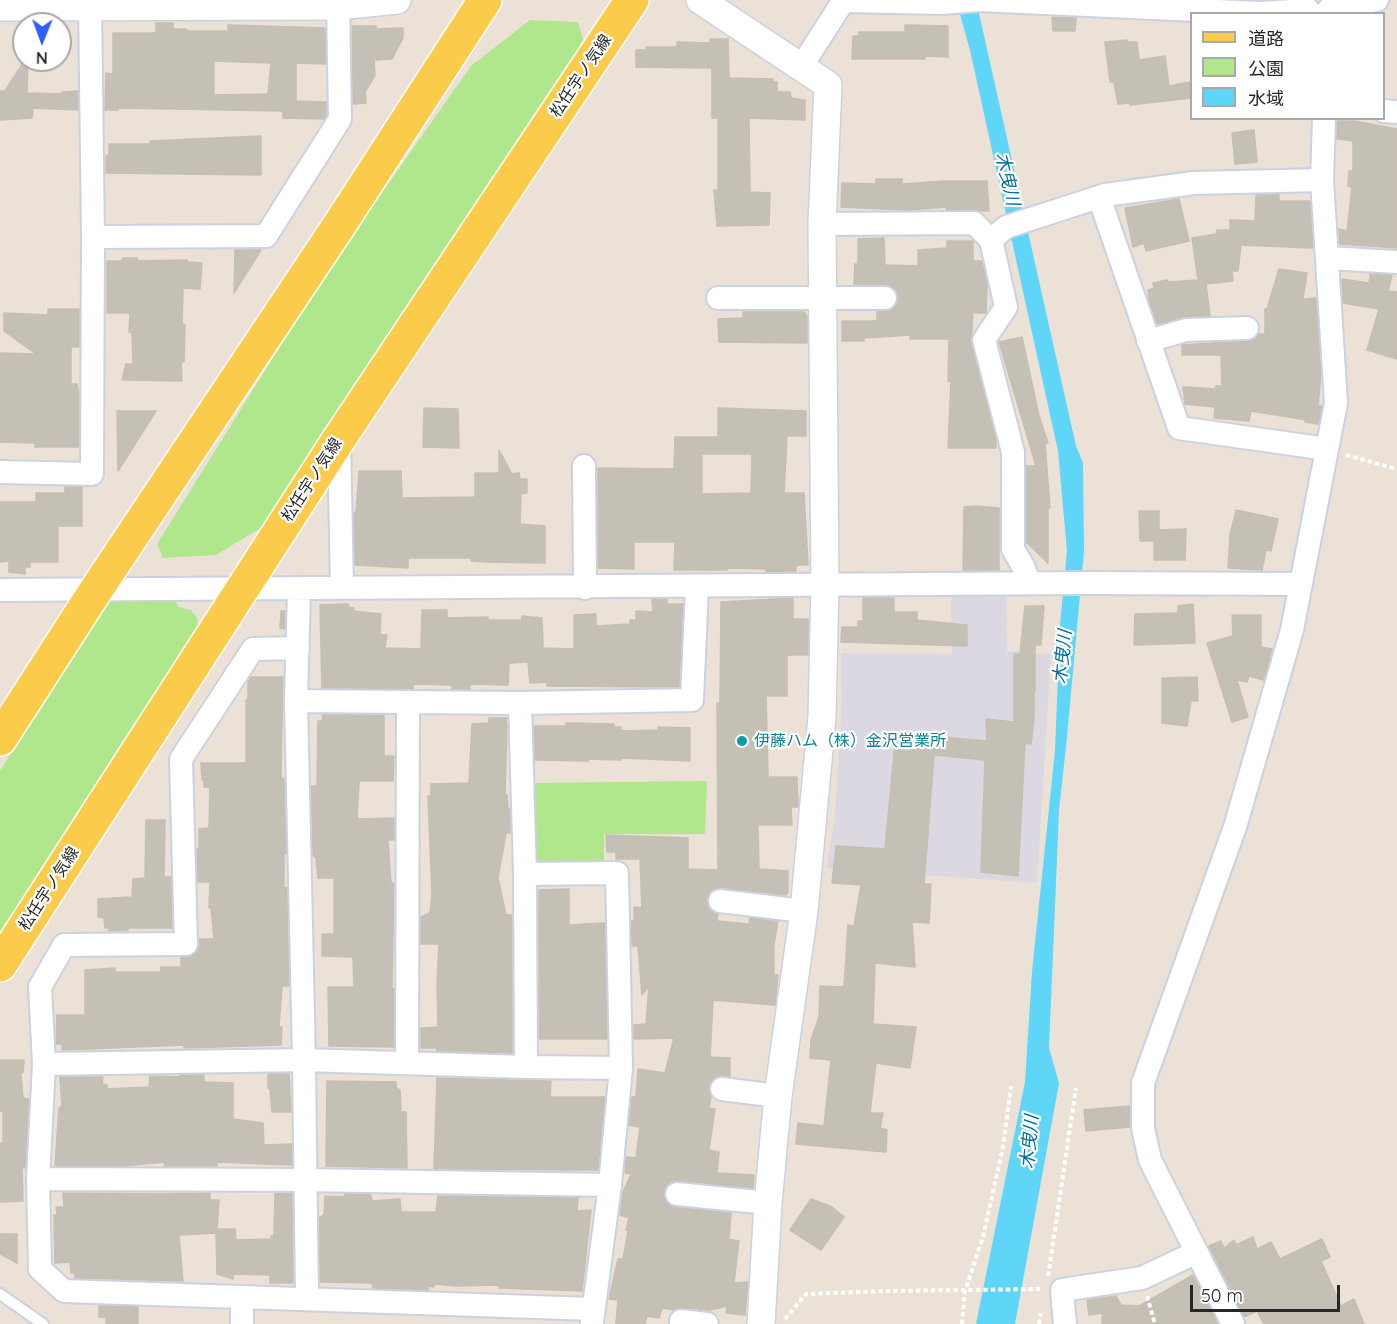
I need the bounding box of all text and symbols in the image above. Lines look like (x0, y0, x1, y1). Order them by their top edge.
north arrow (12, 12, 72, 72)
legend (1190, 12, 1385, 120)
text: 道路 (1248, 27, 1284, 50)
street label: 松任宇ノ気線 (546, 31, 616, 121)
text: N (36, 48, 48, 68)
text: 公園 (1248, 57, 1284, 80)
text: 水域 (1248, 87, 1284, 110)
water label: 木曳川 (990, 150, 1024, 208)
street label: 松任宇ノ気線 (278, 435, 346, 525)
water label: 木曳川 (1049, 629, 1077, 685)
place label: 伊藤ハム（株）金沢営業所 (754, 731, 946, 751)
marker: 伊藤ハム（株）金沢営業所 (735, 734, 749, 748)
street label: 松任宇ノ気線 (15, 844, 83, 934)
water label: 木曳川 (1017, 1114, 1043, 1170)
scale bar (1193, 1273, 1343, 1311)
text: 50 m (1201, 1284, 1243, 1307)

